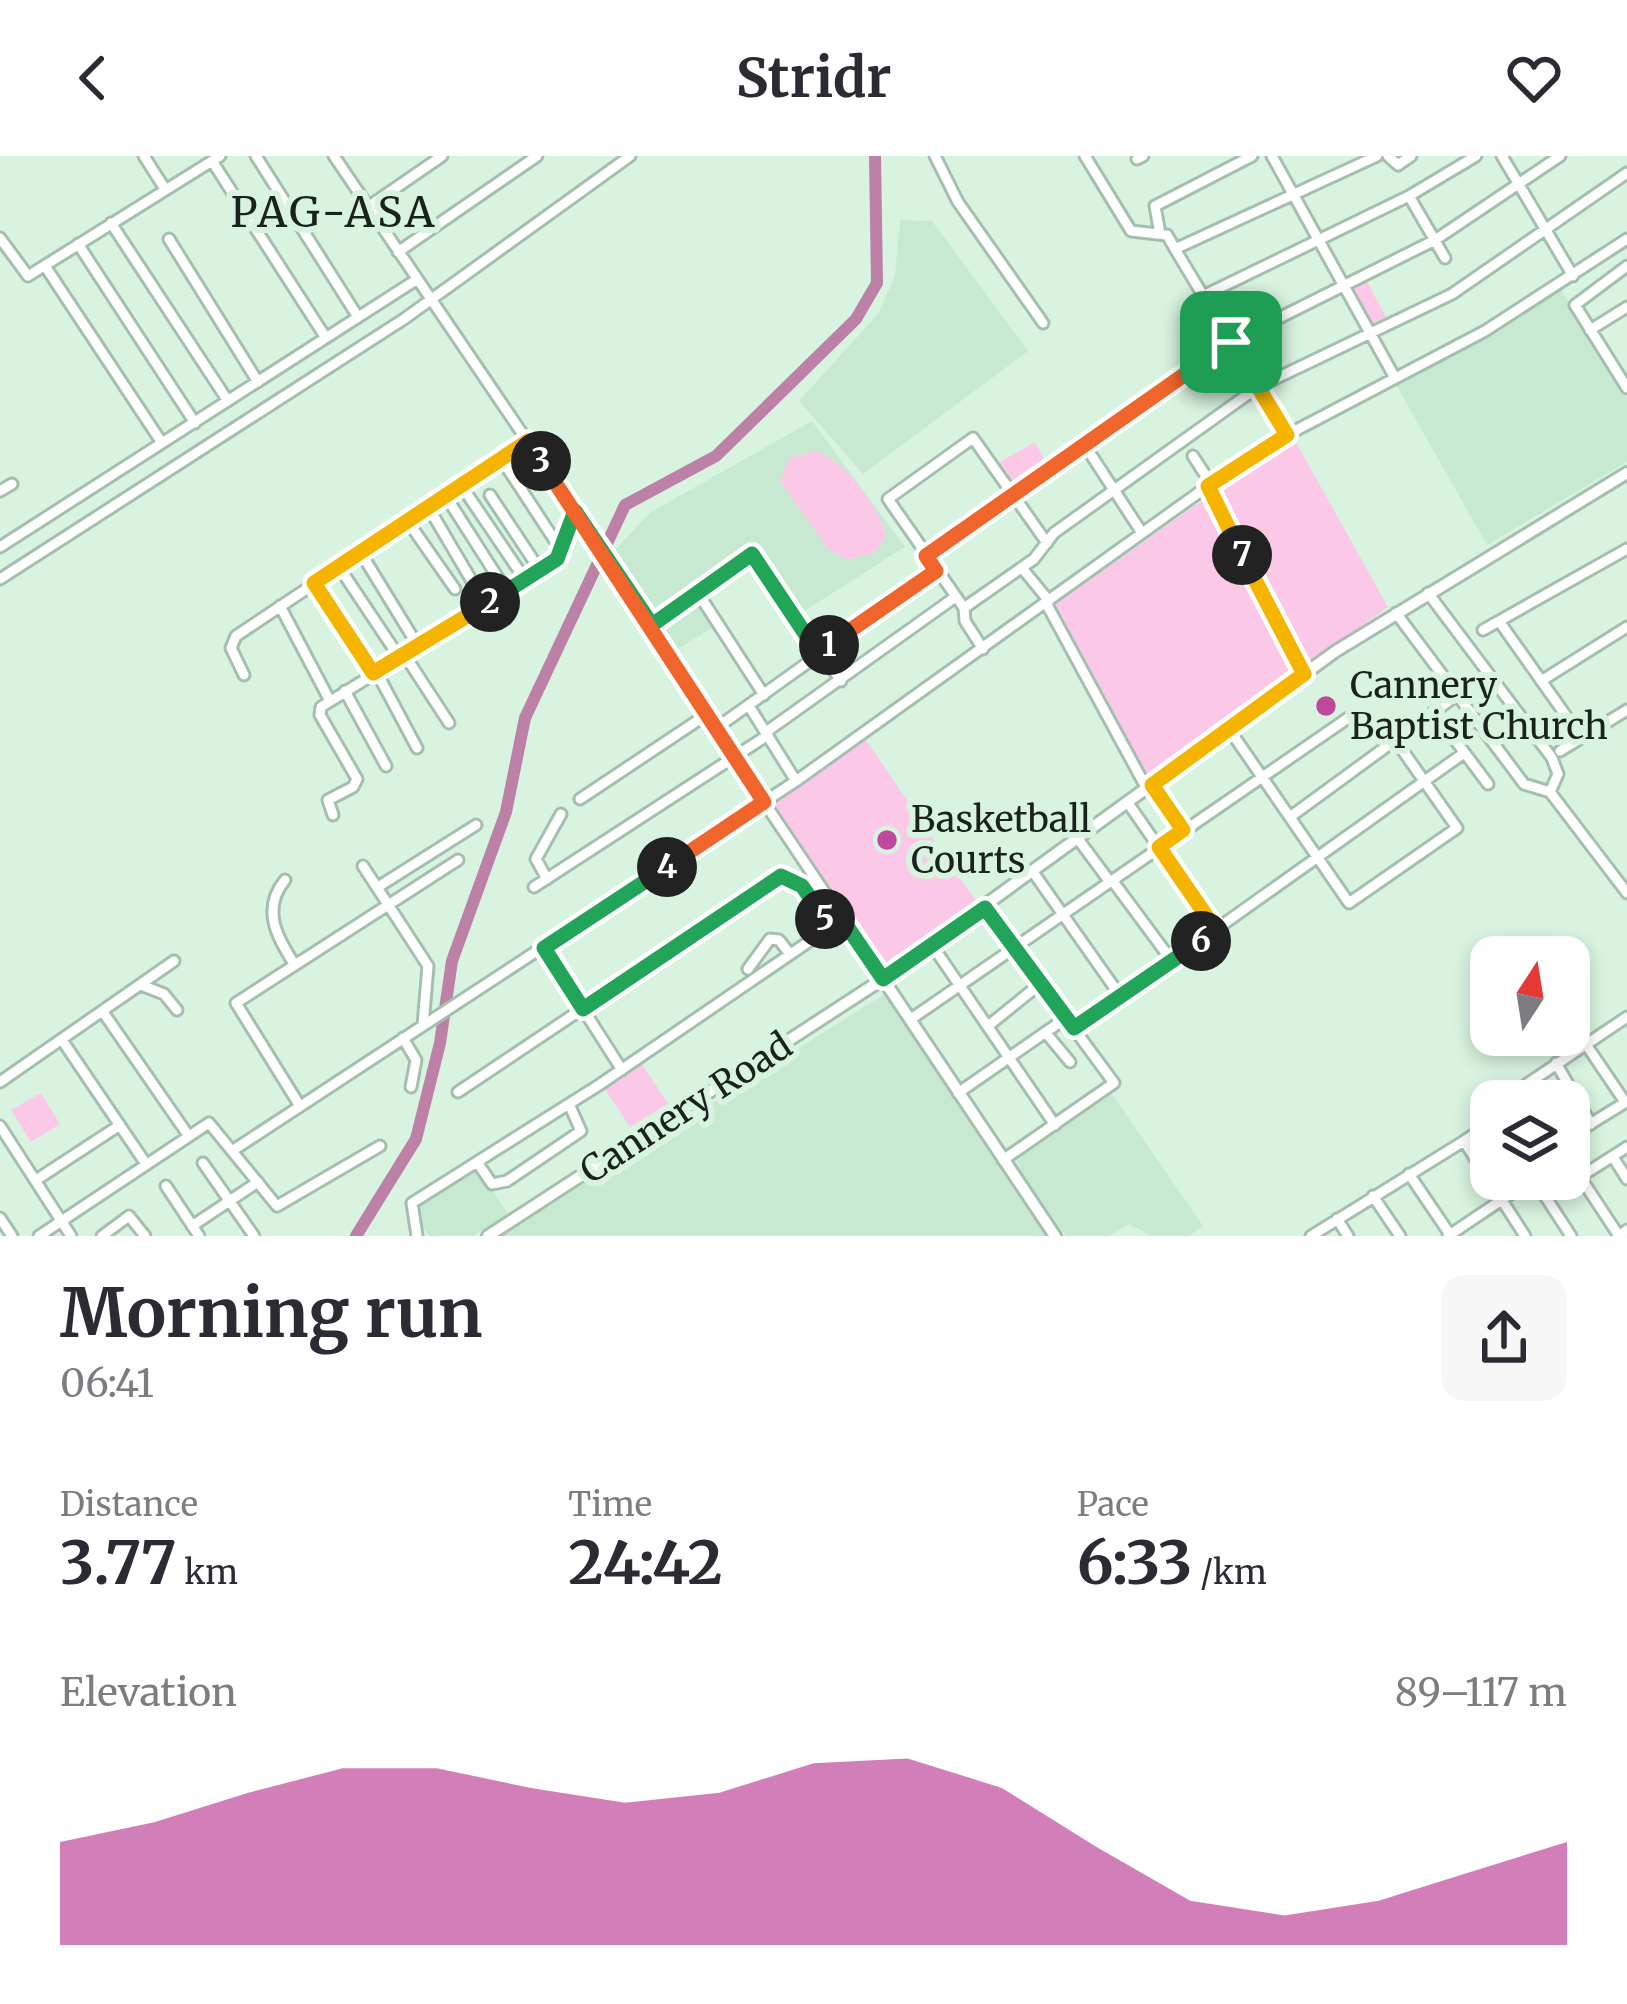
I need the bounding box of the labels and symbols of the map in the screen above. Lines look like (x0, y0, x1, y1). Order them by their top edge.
district label: PAG-ASA (231, 186, 437, 238)
pin (1180, 291, 1282, 393)
pin: 3 (511, 431, 571, 491)
pin: 7 (1212, 525, 1272, 585)
pin: 2 (460, 572, 520, 632)
pin: 1 (799, 615, 859, 675)
place label: Cannery Baptist Church (1350, 663, 1608, 749)
marker: Cannery Baptist Church (1313, 693, 1339, 719)
place label: Basketball Courts (911, 797, 1091, 883)
marker: Basketball Courts (874, 827, 900, 853)
pin: 4 (637, 837, 697, 897)
pin: 5 (795, 889, 855, 949)
pin: 6 (1171, 911, 1231, 971)
north arrow (1470, 936, 1590, 1056)
street label: Cannery Road (572, 1023, 800, 1193)

